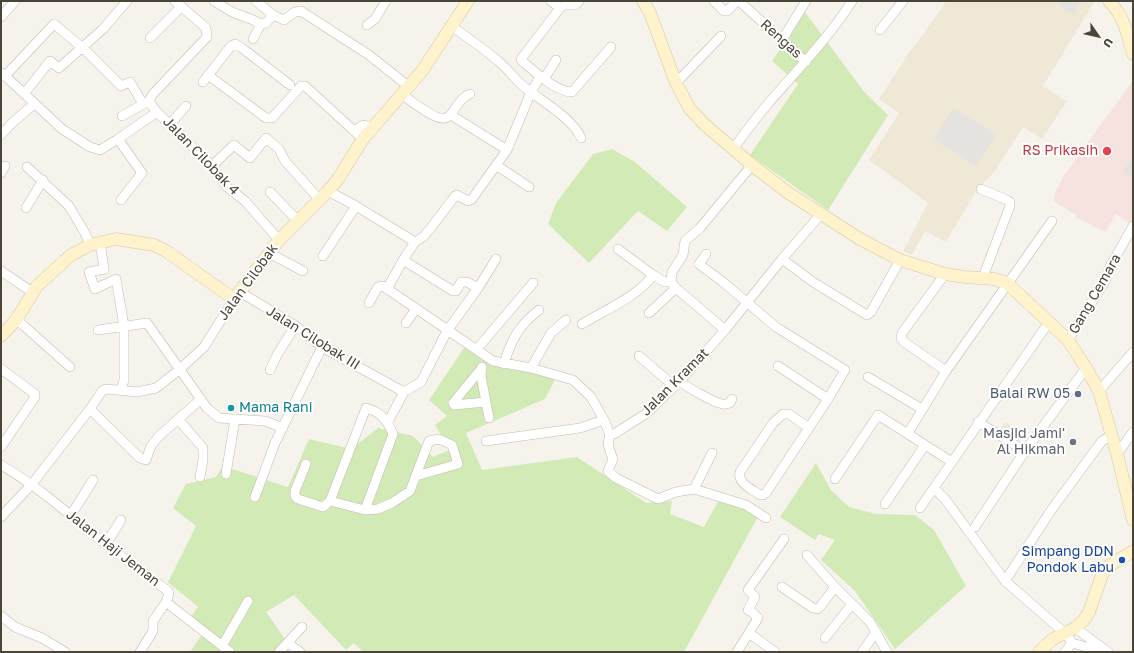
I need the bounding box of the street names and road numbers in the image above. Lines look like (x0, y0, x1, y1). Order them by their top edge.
street label: Rengas (757, 16, 805, 62)
street label: Jalan Cilobak 4 (159, 113, 243, 199)
street label: Jalan Cilobak (215, 240, 281, 324)
street label: Gang Cemara (1065, 251, 1125, 337)
street label: Jalan Cilobak III (263, 302, 363, 374)
street label: Jalan Kramat (638, 345, 712, 419)
street label: Jalan Haji Jeman (63, 506, 163, 590)

